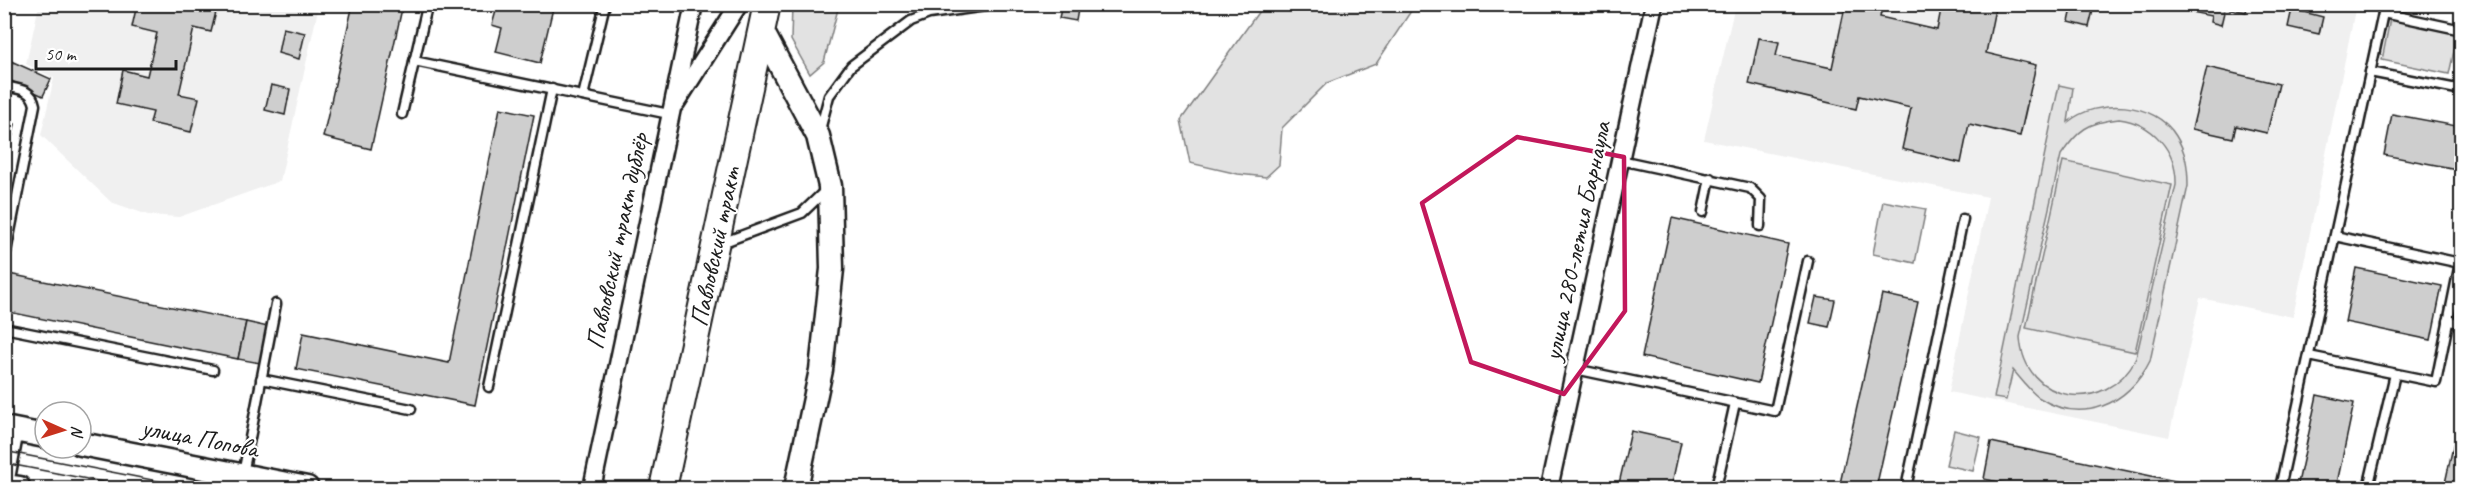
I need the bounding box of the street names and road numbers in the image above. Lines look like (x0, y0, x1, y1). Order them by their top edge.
street label: улица 280-летия Барнаула (1535, 117, 1619, 366)
street label: Павловский тракт дублёр (578, 129, 656, 352)
street label: Павловский тракт (682, 163, 748, 330)
street label: улица Попова (137, 410, 263, 466)

